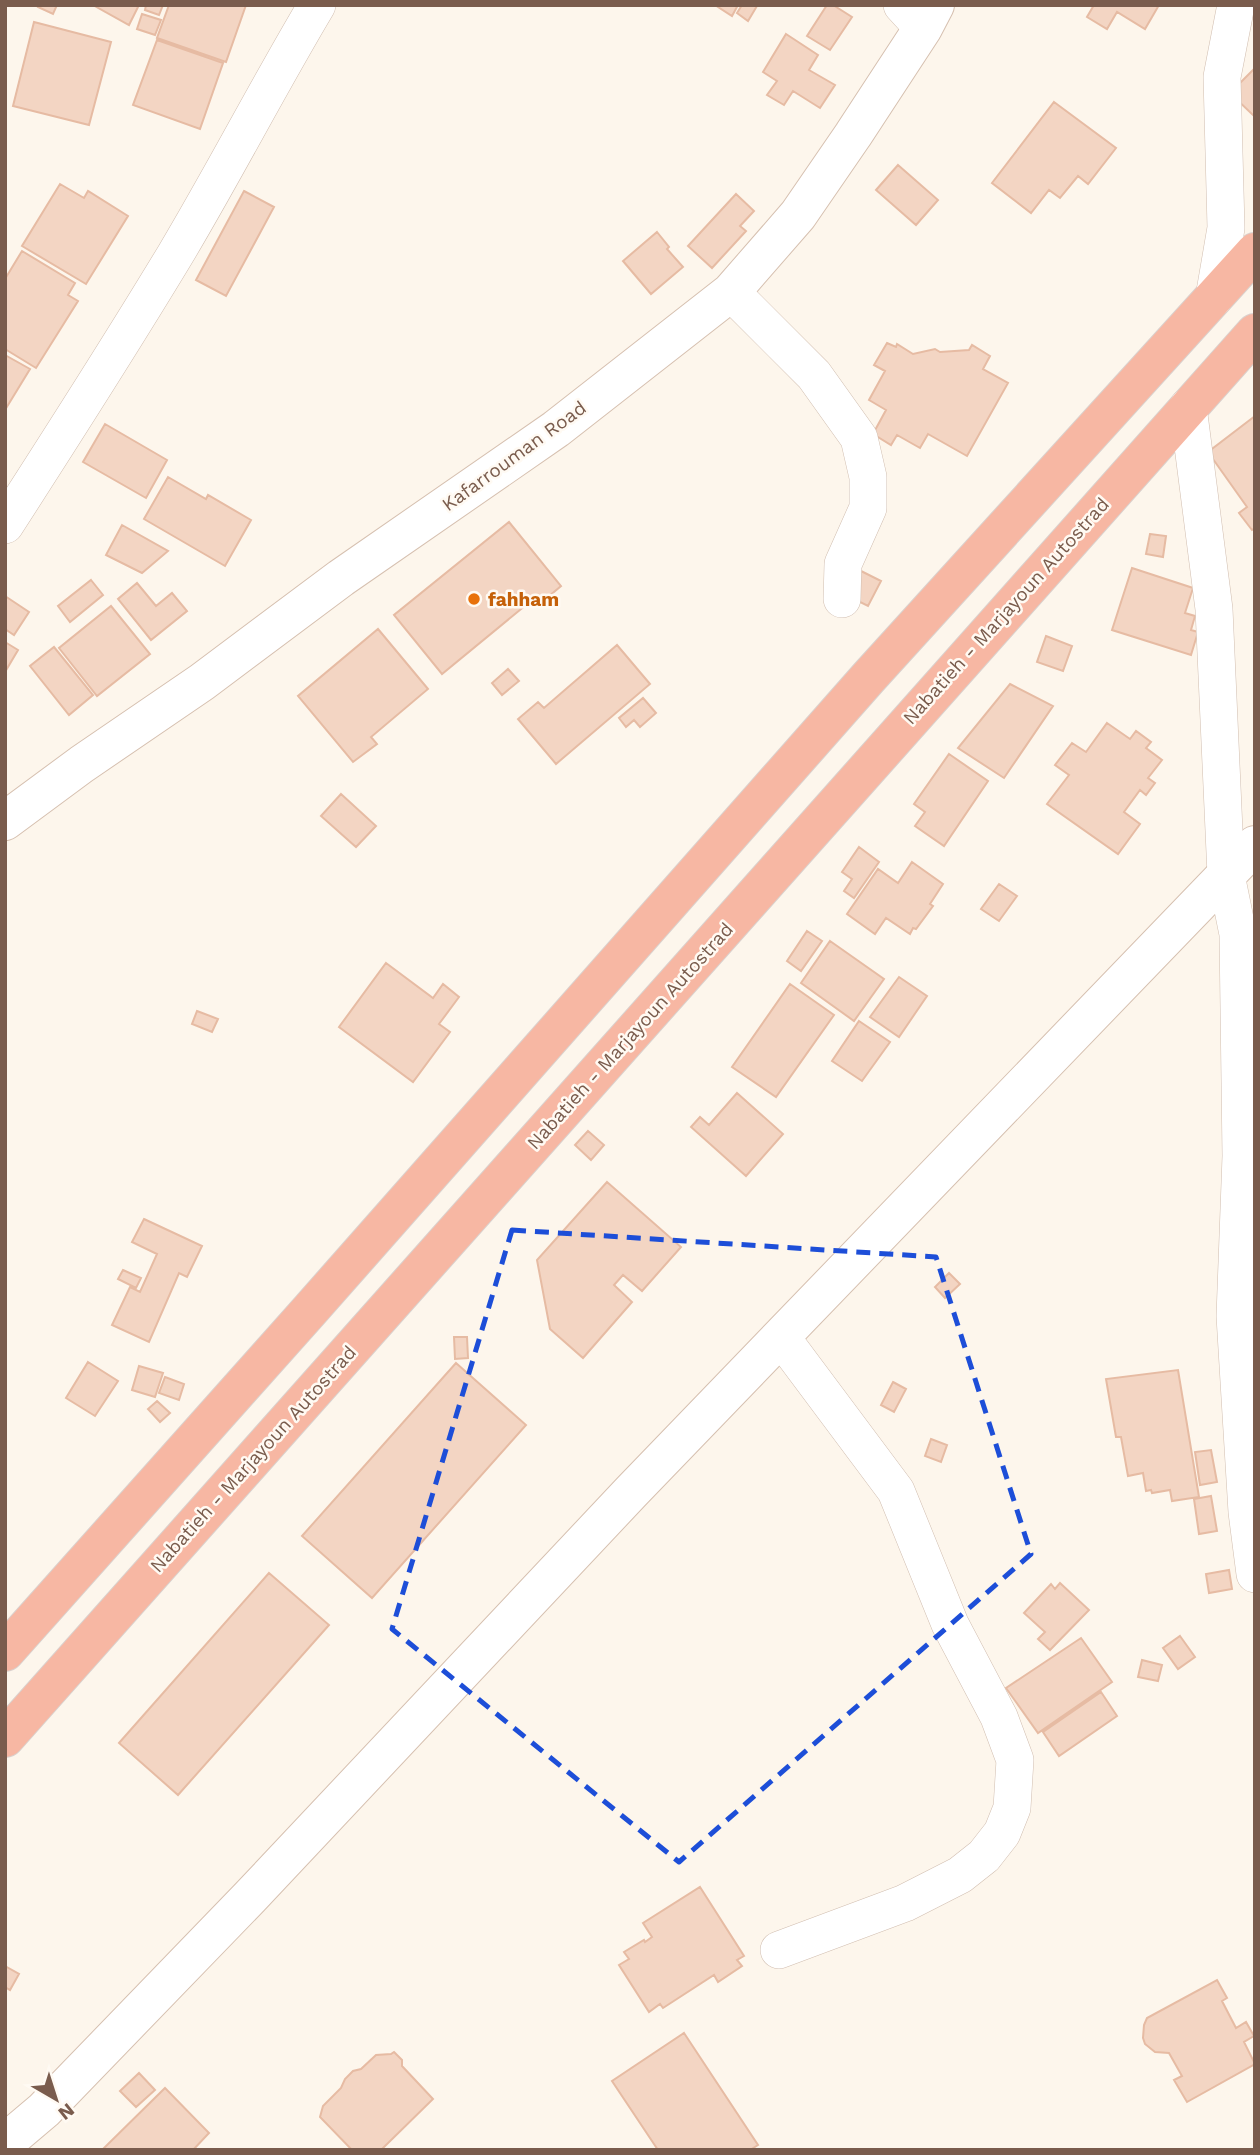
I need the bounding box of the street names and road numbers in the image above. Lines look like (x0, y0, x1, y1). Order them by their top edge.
street label: Kafarrouman Road (438, 396, 590, 516)
street label: Nabatieh - Marjayoun Autostrad (898, 493, 1114, 729)
street label: Nabatieh - Marjayoun Autostrad (522, 918, 738, 1154)
street label: Nabatieh - Marjayoun Autostrad (145, 1341, 361, 1577)

